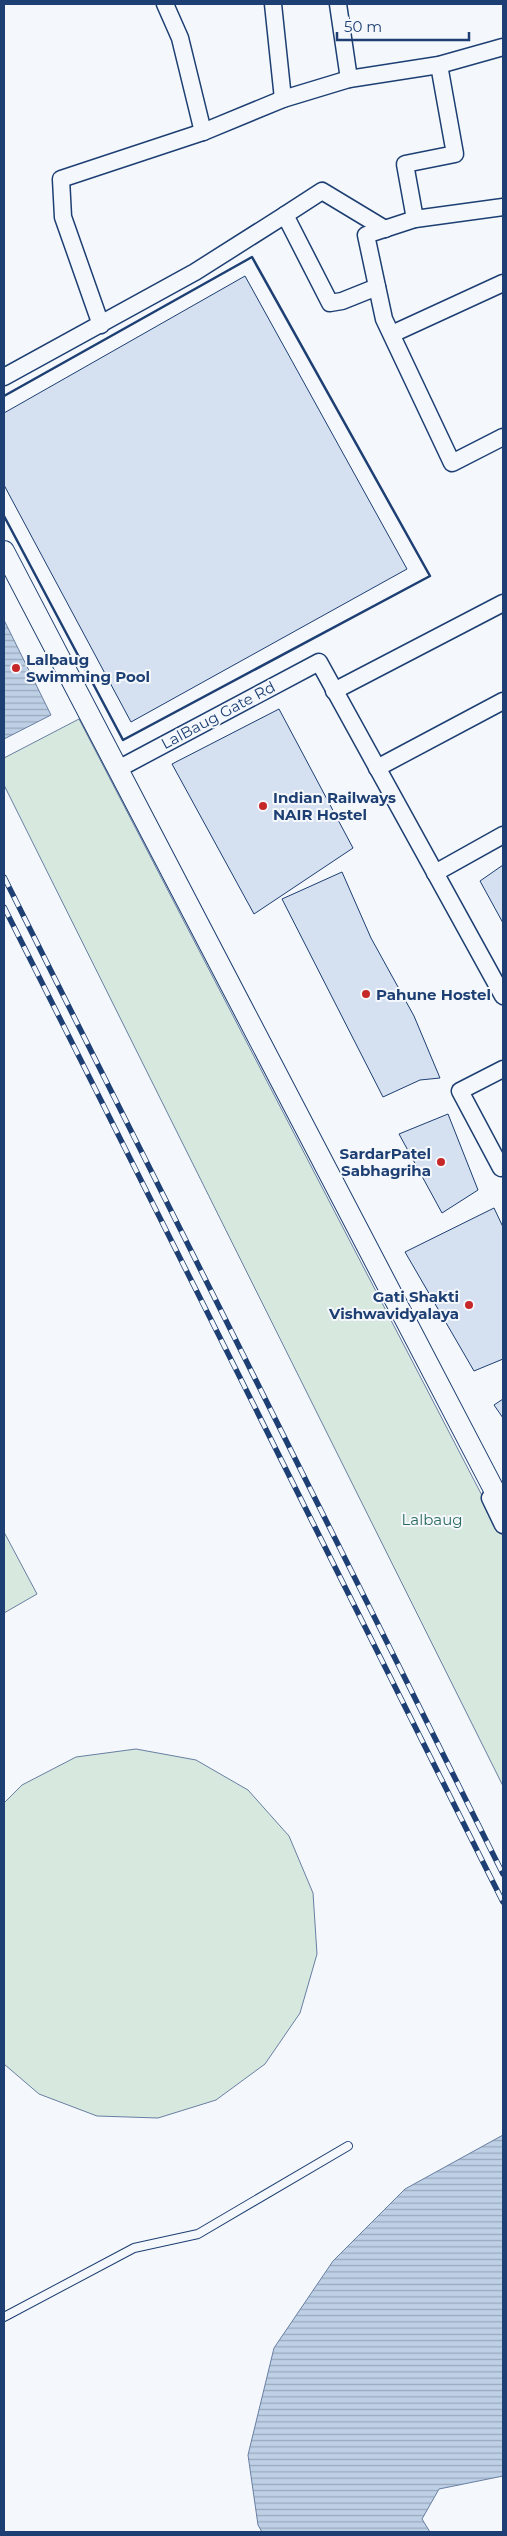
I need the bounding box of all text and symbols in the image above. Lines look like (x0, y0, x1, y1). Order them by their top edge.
scale bar (337, 10, 470, 42)
text: 50 m (344, 17, 382, 36)
place label: Lalbaug Swimming Pool (26, 650, 150, 686)
marker: Lalbaug Swimming Pool (10, 662, 22, 674)
street label: LalBaug Gate Rd (158, 677, 278, 753)
place label: Indian Railways NAIR Hostel (273, 788, 396, 824)
marker: Indian Railways NAIR Hostel (257, 800, 269, 812)
place label: Pahune Hostel (376, 985, 491, 1004)
marker: Pahune Hostel (360, 988, 372, 1000)
place label: SardarPatel Sabhagriha (340, 1144, 431, 1180)
marker: SardarPatel Sabhagriha (435, 1156, 447, 1168)
place label: Gati Shakti Vishwavidyalaya (328, 1287, 459, 1323)
marker: Gati Shakti Vishwavidyalaya (463, 1299, 475, 1311)
park label: Lalbaug (401, 1510, 463, 1529)

